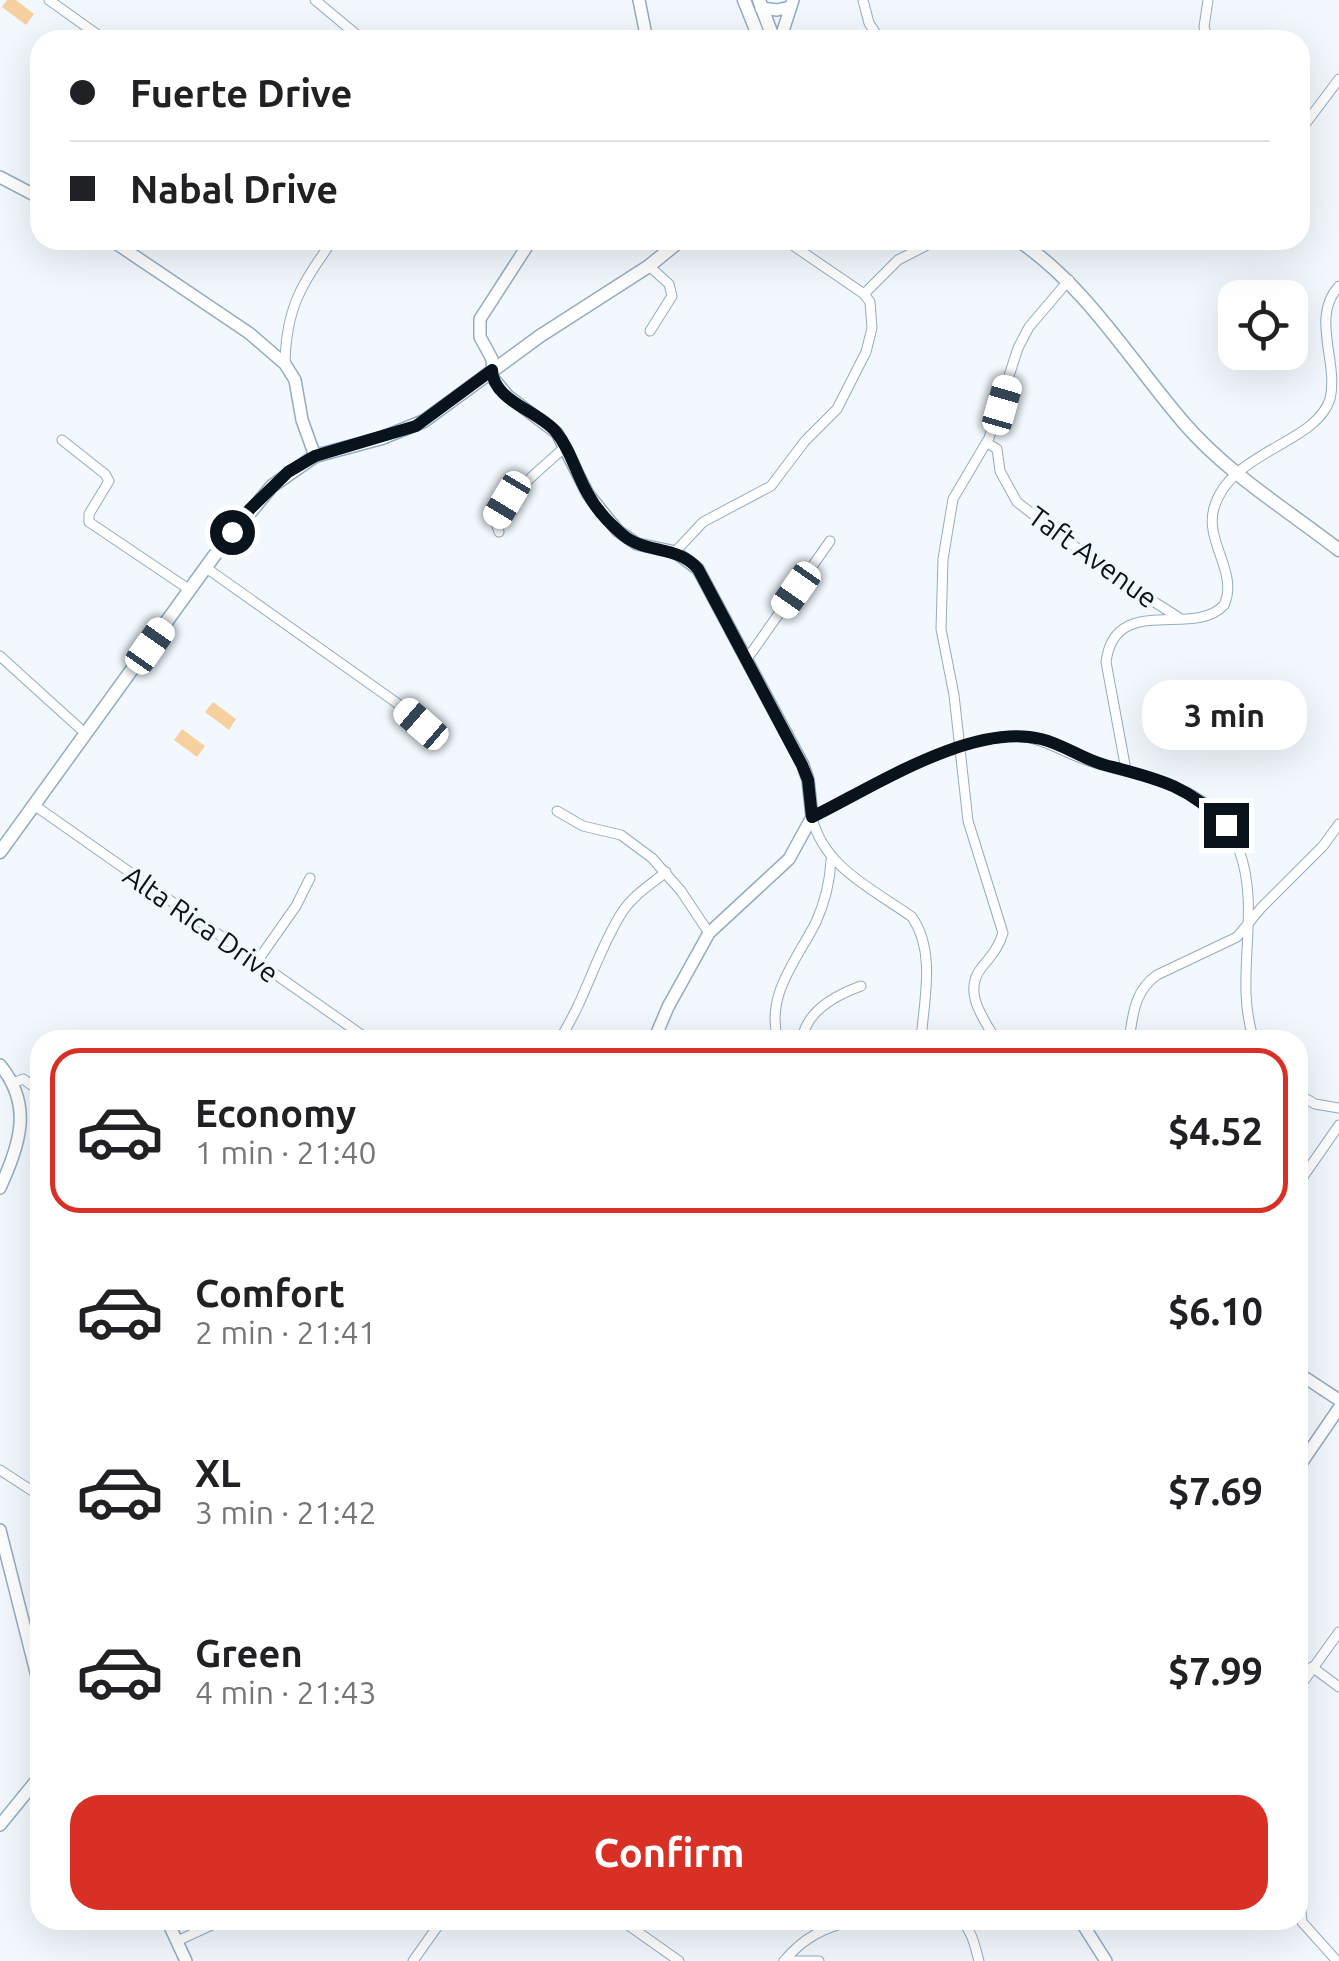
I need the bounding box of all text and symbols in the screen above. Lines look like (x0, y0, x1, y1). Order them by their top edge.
text: Fuerte Drive (130, 72, 352, 114)
text: Nabal Drive (130, 168, 338, 210)
map controls (1218, 280, 1308, 370)
button: locate (1218, 280, 1308, 370)
car (979, 372, 1025, 438)
car (479, 467, 535, 533)
street label: Taft Avenue (1023, 500, 1164, 614)
route start (210, 510, 255, 555)
car (767, 557, 825, 623)
car (121, 613, 179, 679)
callout: 3 min (1144, 680, 1308, 750)
car (389, 693, 453, 755)
text: 3 min (1184, 697, 1265, 733)
route end (1204, 803, 1249, 848)
street label: Alta Rica Drive (118, 859, 285, 988)
icon: car (75, 1086, 165, 1176)
text: Economy (195, 1092, 356, 1134)
text: $4.52 (1168, 1110, 1263, 1152)
text: 1 min · 21:40 (195, 1134, 377, 1170)
icon: car (75, 1266, 165, 1356)
text: Comfort (195, 1272, 345, 1314)
text: $6.10 (1168, 1290, 1263, 1332)
text: 2 min · 21:41 (195, 1314, 377, 1350)
icon: car (75, 1446, 165, 1536)
text: XL (195, 1452, 241, 1494)
text: $7.69 (1168, 1470, 1263, 1512)
text: 3 min · 21:42 (195, 1494, 377, 1530)
icon: car (75, 1626, 165, 1716)
text: Green (195, 1632, 303, 1674)
text: $7.99 (1168, 1650, 1263, 1692)
text: 4 min · 21:43 (195, 1674, 377, 1710)
button: Confirm (70, 1795, 1268, 1910)

